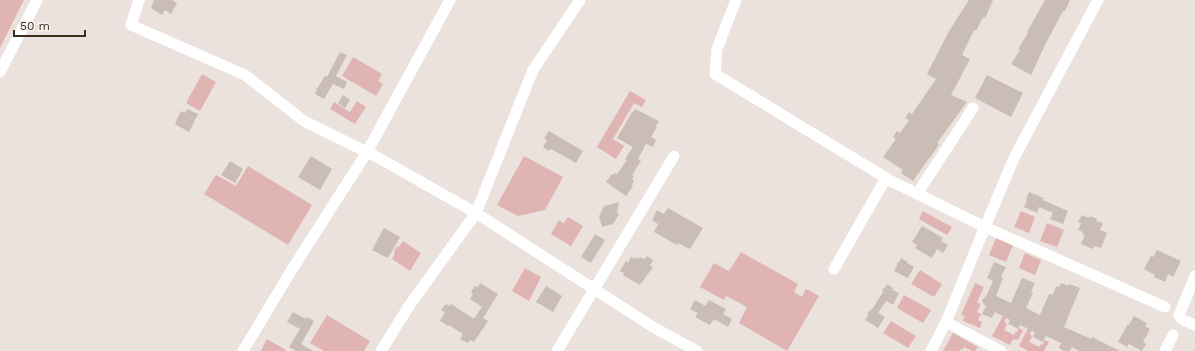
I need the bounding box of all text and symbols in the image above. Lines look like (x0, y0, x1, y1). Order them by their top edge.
scale bar (14, 12, 85, 38)
text: 50 m (20, 19, 50, 33)

